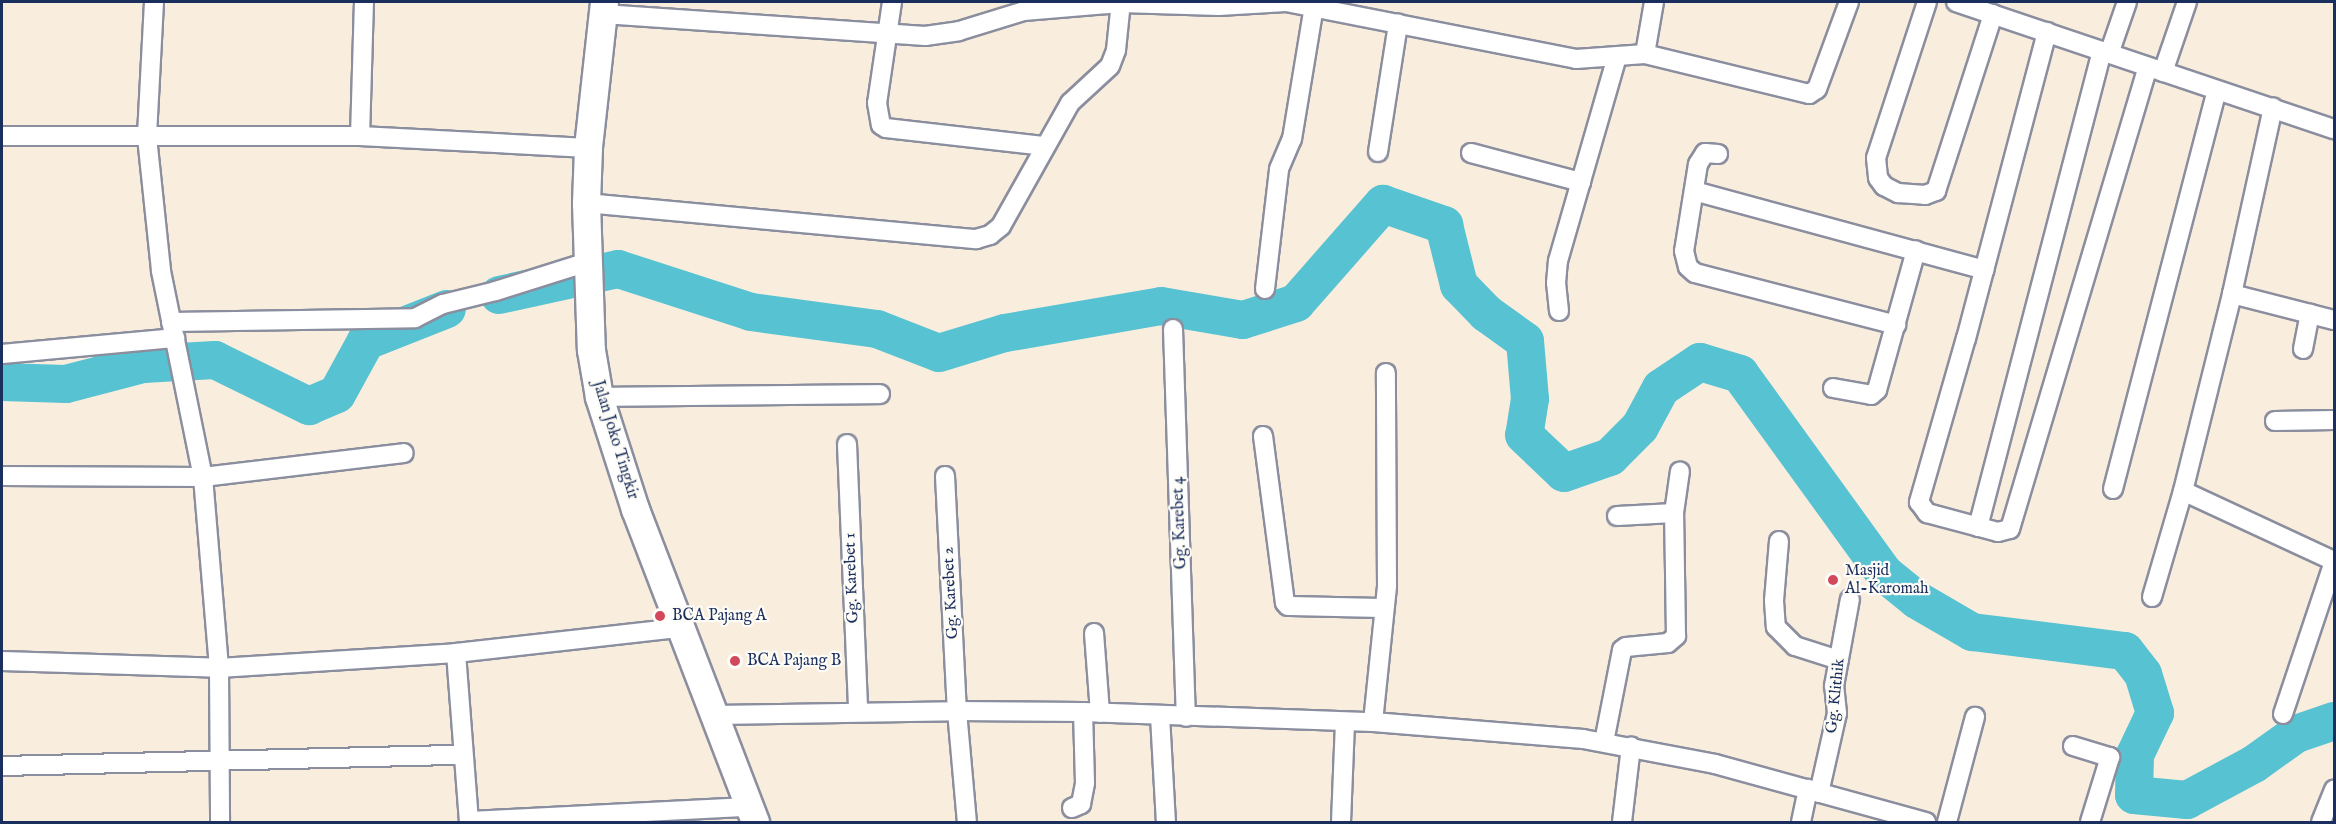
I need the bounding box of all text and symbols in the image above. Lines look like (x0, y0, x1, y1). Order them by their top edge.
street label: Jalan Joko Tingkir (588, 378, 642, 502)
street label: Gg. Karebet 4 (1169, 476, 1191, 570)
street label: Gg. Karebet 1 (841, 532, 863, 624)
street label: Gg. Karebet 2 (939, 546, 963, 640)
place label: Masjid Al-Karomah (1845, 561, 1928, 599)
marker: Masjid Al-Karomah (1826, 573, 1840, 587)
place label: BCA Pajang A (672, 606, 767, 626)
marker: BCA Pajang A (653, 609, 667, 623)
place label: BCA Pajang B (747, 651, 841, 671)
marker: BCA Pajang B (728, 654, 742, 668)
street label: Gg. Klithik (1823, 658, 1849, 734)

